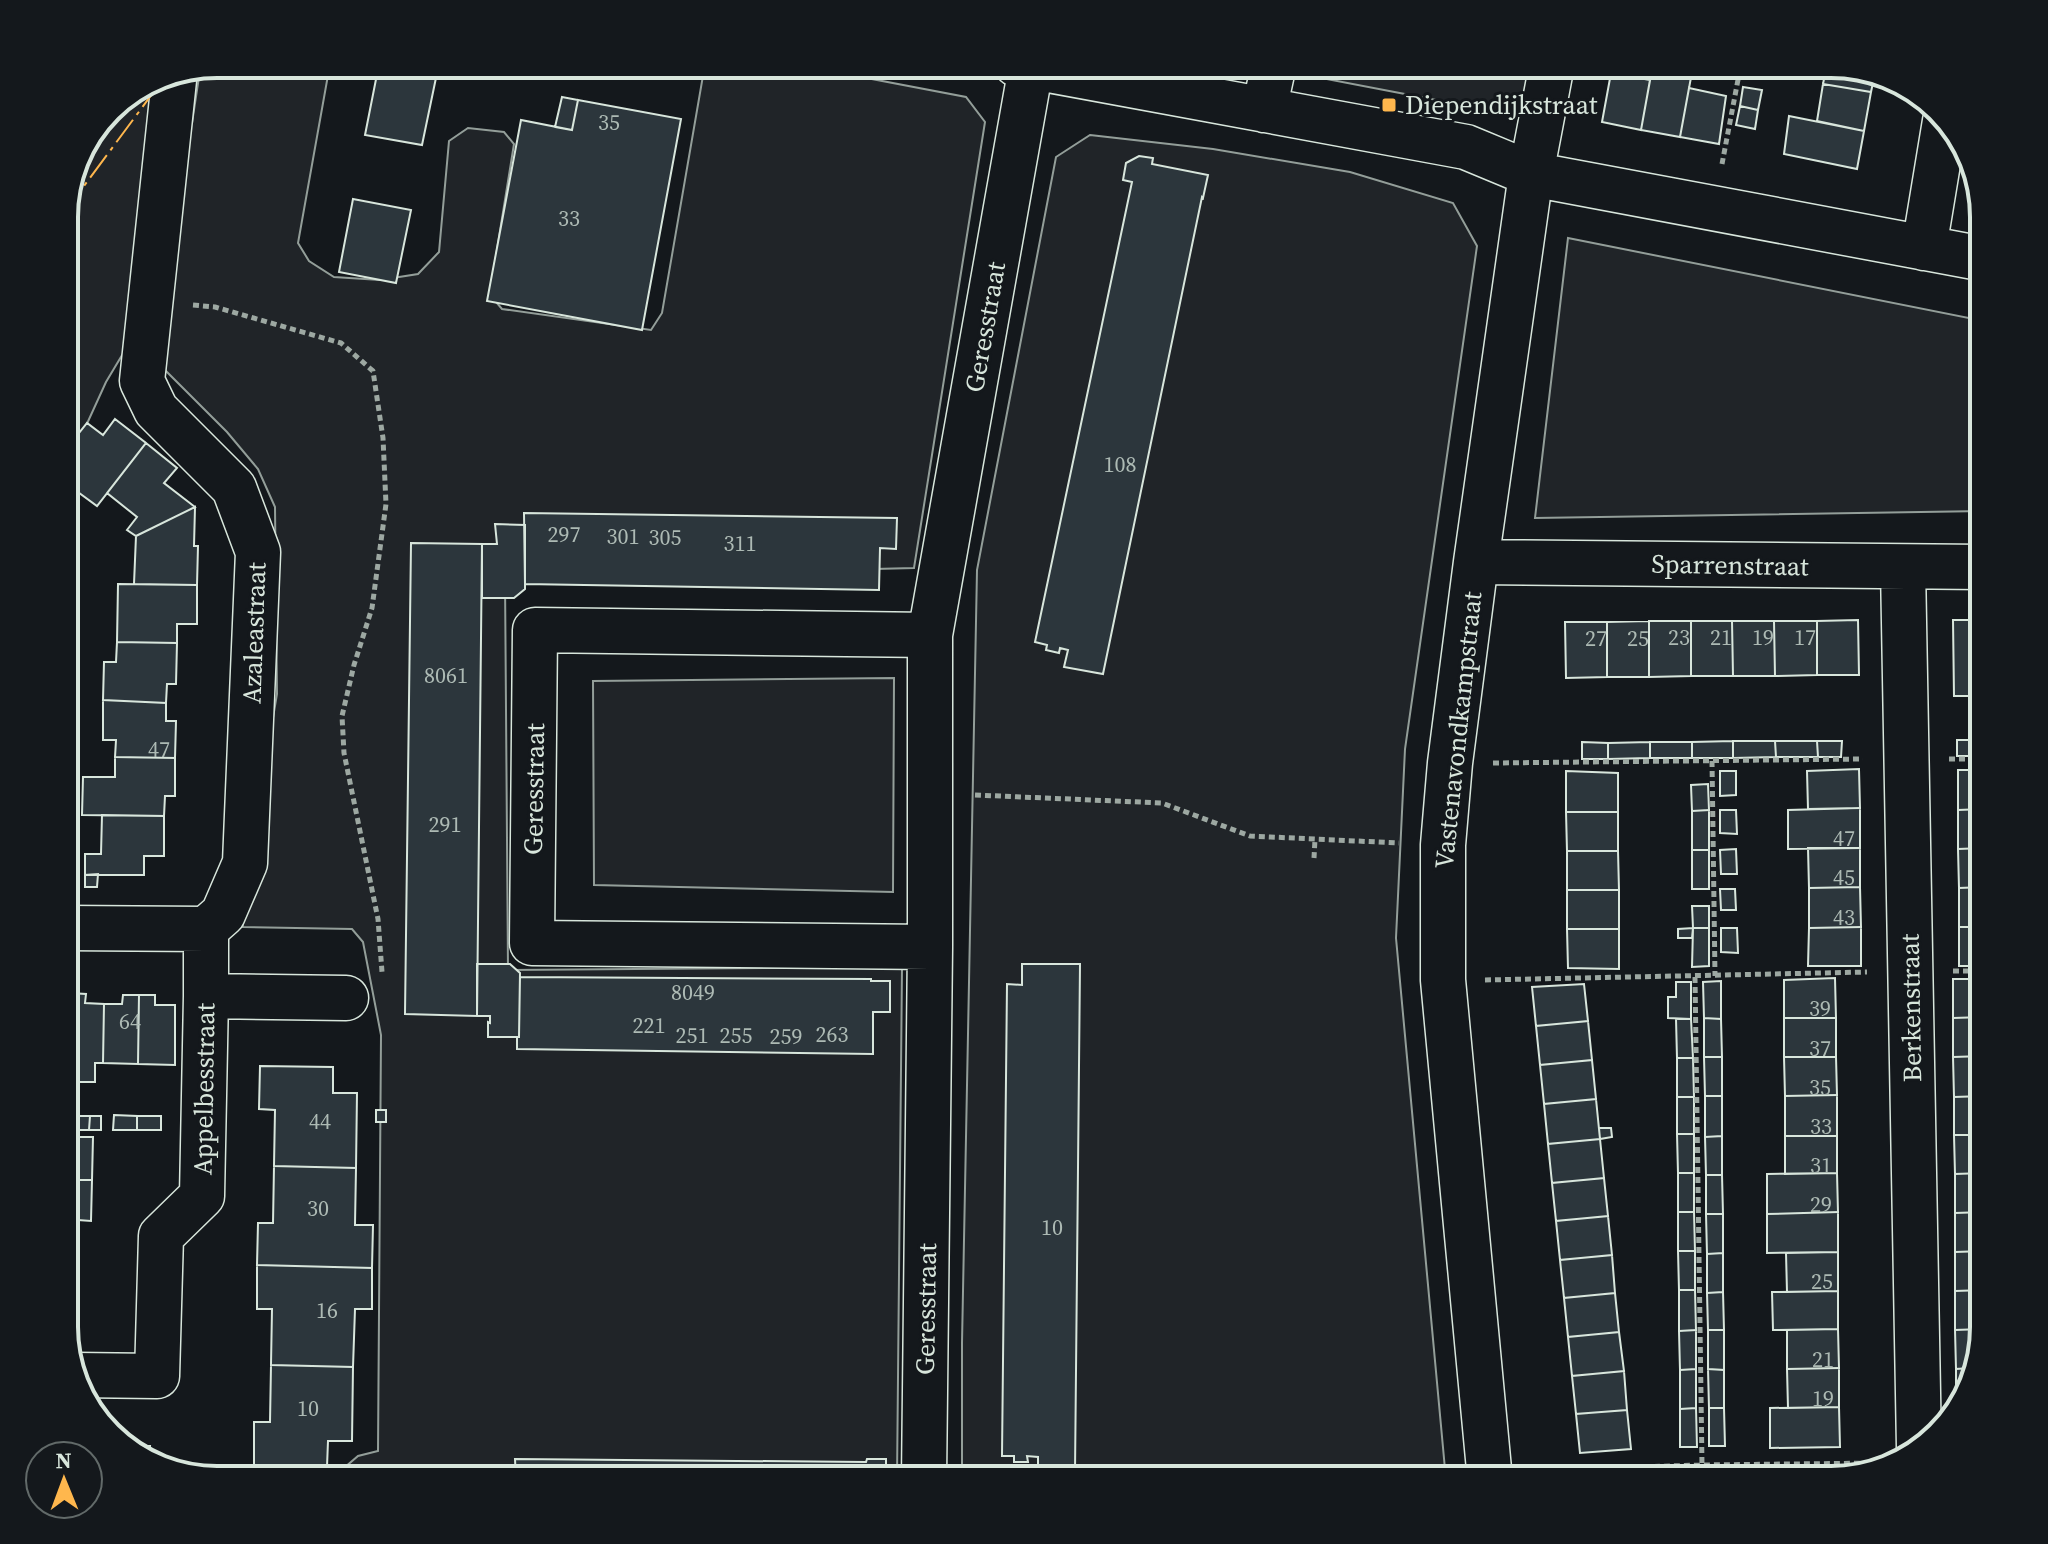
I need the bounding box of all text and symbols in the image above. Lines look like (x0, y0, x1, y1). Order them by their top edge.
place label: Diependijkstraat (1405, 87, 1598, 123)
marker: Diependijkstraat (1380, 96, 1398, 114)
house number: 35 (598, 107, 620, 137)
house number: 33 (558, 203, 580, 233)
street label: Geresstraat (956, 259, 1014, 395)
house number: 108 (1103, 449, 1137, 479)
house number: 297 (547, 519, 581, 549)
house number: 301 (606, 521, 640, 551)
house number: 305 (648, 522, 682, 552)
house number: 311 (723, 528, 757, 558)
street label: Sparrenstraat (1651, 546, 1810, 584)
street label: Azaleastraat (234, 561, 274, 704)
street label: Vastenavondkampstraat (1426, 589, 1491, 870)
house number: 23 (1668, 622, 1690, 652)
house number: 21 (1710, 622, 1732, 652)
house number: 19 (1752, 622, 1774, 652)
house number: 17 (1794, 622, 1816, 652)
house number: 27 (1585, 623, 1607, 653)
house number: 25 (1627, 623, 1649, 653)
house number: 8061 (424, 660, 468, 690)
street label: Geresstraat (515, 722, 553, 855)
house number: 47 (148, 734, 170, 764)
house number: 291 (428, 809, 462, 839)
house number: 47 (1833, 823, 1855, 853)
house number: 45 (1833, 862, 1855, 892)
house number: 43 (1833, 902, 1855, 932)
street label: Berkenstraat (1892, 933, 1930, 1083)
house number: 8049 (671, 977, 715, 1007)
house number: 39 (1809, 993, 1831, 1023)
street label: Appelbesstraat (185, 1002, 224, 1175)
house number: 64 (119, 1006, 141, 1036)
house number: 221 (632, 1010, 666, 1040)
house number: 263 (815, 1019, 849, 1049)
house number: 251 (675, 1020, 709, 1050)
house number: 255 (719, 1020, 753, 1050)
house number: 259 (769, 1021, 803, 1051)
house number: 37 (1809, 1033, 1831, 1063)
house number: 35 (1809, 1072, 1831, 1102)
house number: 44 (309, 1106, 331, 1136)
house number: 33 (1810, 1111, 1832, 1141)
house number: 31 (1810, 1150, 1832, 1180)
house number: 29 (1810, 1189, 1832, 1219)
house number: 30 (307, 1193, 329, 1223)
house number: 10 (1041, 1212, 1063, 1242)
street label: Geresstraat (907, 1242, 945, 1375)
house number: 25 (1811, 1266, 1833, 1296)
house number: 16 (316, 1295, 338, 1325)
house number: 21 (1812, 1344, 1834, 1374)
house number: 19 (1812, 1383, 1834, 1413)
house number: 10 (297, 1393, 319, 1423)
north arrow (24, 1440, 104, 1520)
text: N (55, 1445, 72, 1475)

